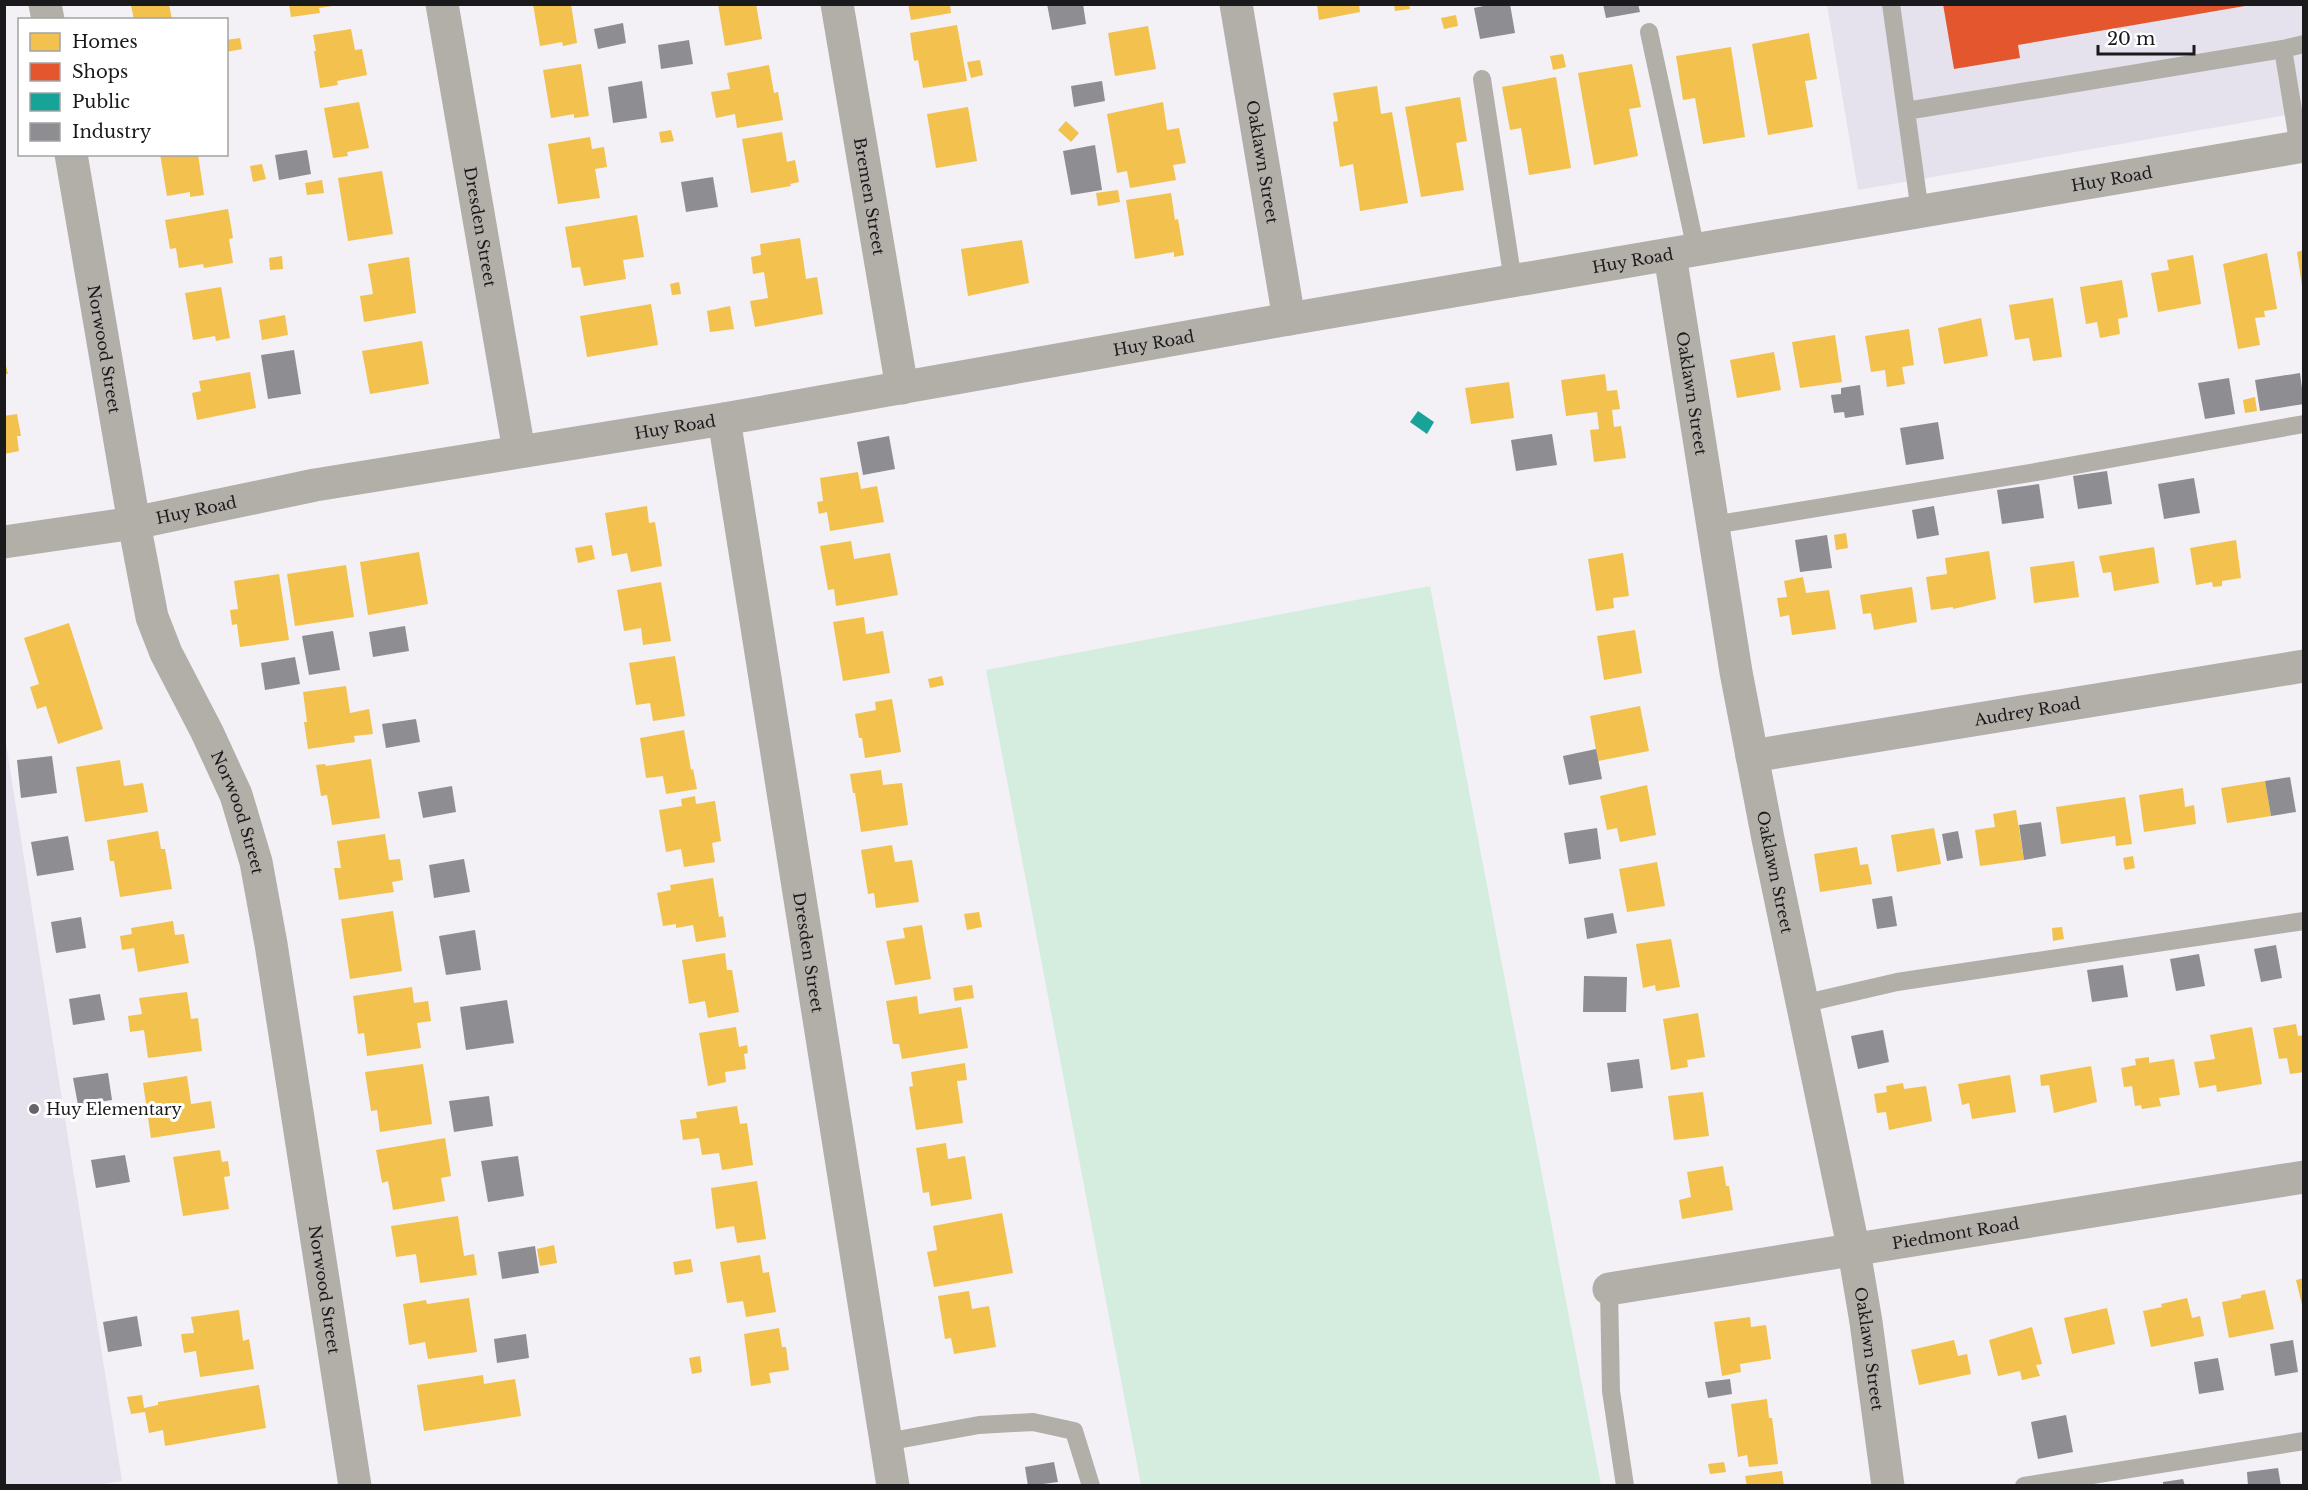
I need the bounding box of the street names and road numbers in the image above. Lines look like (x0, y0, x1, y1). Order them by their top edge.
street label: Oaklawn Street (1242, 99, 1283, 225)
street label: Bremen Street (850, 136, 889, 257)
street label: Huy Road (2070, 162, 2154, 196)
street label: Dresden Street (460, 165, 501, 288)
street label: Huy Road (1590, 244, 1675, 277)
street label: Norwood Street (84, 283, 125, 415)
street label: Huy Road (1112, 326, 1196, 360)
street label: Oaklawn Street (1672, 330, 1712, 457)
street label: Huy Road (633, 410, 717, 443)
street label: Huy Road (154, 492, 239, 528)
street label: Audrey Road (1972, 693, 2082, 730)
street label: Norwood Street (207, 747, 268, 876)
street label: Oaklawn Street (1753, 809, 1797, 935)
street label: Dresden Street (789, 891, 828, 1014)
street label: Piedmont Road (1891, 1213, 2021, 1253)
street label: Norwood Street (305, 1224, 344, 1355)
street label: Oaklawn Street (1850, 1285, 1888, 1412)

